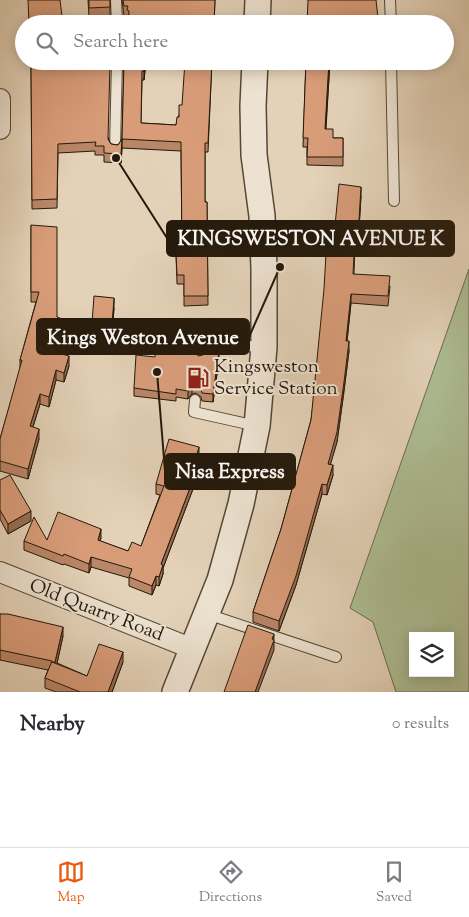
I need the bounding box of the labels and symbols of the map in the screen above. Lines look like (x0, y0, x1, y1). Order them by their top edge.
callout: KINGSWESTON AVENUE K (167, 221, 454, 256)
text: KINGSWESTON AVENUE K (178, 226, 445, 255)
callout: Kings Weston Avenue (37, 319, 249, 354)
text: Kings Weston Avenue (47, 325, 239, 354)
place label: Kingsweston Service Station (214, 354, 338, 403)
fuel station icon: Kingsweston Service Station (185, 365, 211, 391)
callout: Nisa Express (165, 454, 295, 489)
text: Nisa Express (175, 459, 285, 488)
street label: Old Quarry Road (25, 573, 167, 649)

